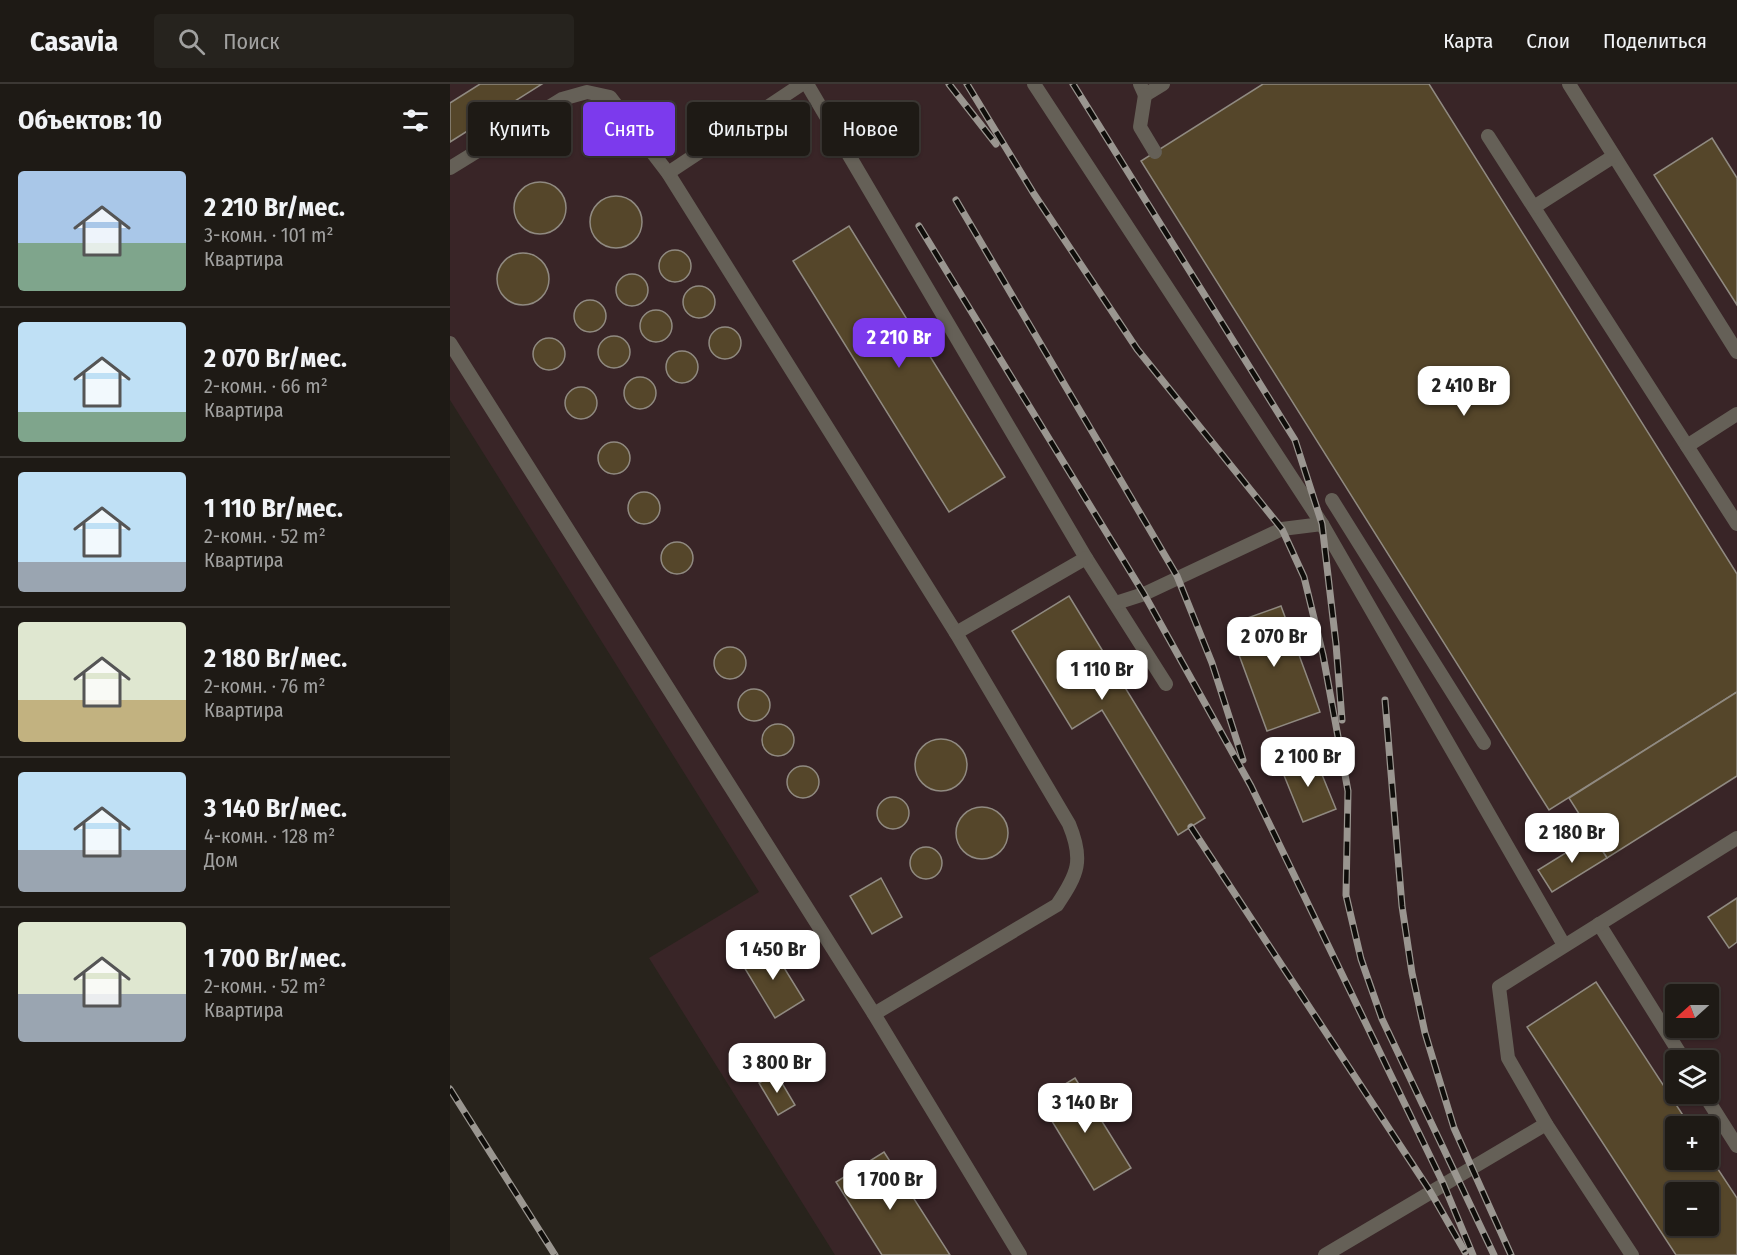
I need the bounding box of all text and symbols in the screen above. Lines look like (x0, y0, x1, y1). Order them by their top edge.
search box (154, 14, 574, 68)
text: Casavia (30, 25, 118, 58)
icon: search (175, 25, 208, 58)
text: Поиск (223, 28, 280, 55)
text: Карта (1443, 28, 1493, 54)
text: Слои (1526, 28, 1570, 54)
text: Поделиться (1603, 28, 1707, 54)
chip: Купить (468, 102, 571, 156)
chip: Снять (583, 102, 675, 156)
chip: Фильтры (687, 102, 810, 156)
chip: Новое (822, 102, 919, 156)
icon: filters (399, 104, 432, 137)
text: Объектов: 10 (18, 105, 162, 136)
text: 2 210 Br/мес. (204, 192, 345, 223)
icon: home (66, 195, 138, 267)
text: 3-комн. · 101 m² (204, 223, 334, 247)
text: Квартира (204, 247, 284, 271)
pin: 2 210 Br (837, 318, 961, 369)
text: 2 210 Br (867, 325, 931, 349)
text: 2 070 Br/мес. (204, 343, 347, 374)
icon: home (66, 346, 138, 418)
pin: 2 410 Br (1402, 366, 1526, 417)
text: 2 410 Br (1432, 373, 1496, 397)
text: 2-комн. · 66 m² (204, 374, 328, 398)
text: Квартира (204, 398, 284, 422)
text: 1 110 Br/мес. (204, 493, 343, 524)
icon: home (66, 496, 138, 568)
text: 2-комн. · 52 m² (204, 524, 326, 548)
text: Квартира (204, 548, 284, 572)
pin: 2 070 Br (1212, 617, 1336, 668)
text: 2 070 Br (1241, 624, 1307, 648)
text: 2 180 Br/мес. (204, 643, 347, 674)
icon: home (66, 646, 138, 718)
pin: 1 110 Br (1040, 650, 1164, 701)
text: 1 110 Br (1071, 657, 1133, 681)
text: 2-комн. · 76 m² (204, 674, 325, 698)
text: Квартира (204, 698, 284, 722)
pin: 2 100 Br (1246, 737, 1370, 788)
text: 2 100 Br (1275, 744, 1341, 768)
text: 3 140 Br/мес. (204, 793, 347, 824)
icon: home (66, 796, 138, 868)
pin: 2 180 Br (1510, 813, 1634, 864)
text: 2 180 Br (1539, 820, 1605, 844)
text: 4-комн. · 128 m² (204, 824, 335, 848)
text: Дом (204, 848, 238, 872)
pin: 1 450 Br (711, 930, 835, 981)
text: 1 450 Br (740, 937, 806, 961)
text: 1 700 Br/мес. (204, 943, 346, 974)
icon: home (66, 946, 138, 1018)
text: 2-комн. · 52 m² (204, 974, 326, 998)
north arrow (1665, 984, 1719, 1038)
map controls (1665, 984, 1719, 1236)
text: Квартира (204, 998, 284, 1022)
pin: 3 800 Br (715, 1043, 839, 1094)
text: 3 800 Br (743, 1050, 811, 1074)
button: layers (1665, 1050, 1719, 1104)
pin: 3 140 Br (1023, 1083, 1147, 1134)
text: 3 140 Br (1052, 1090, 1118, 1114)
button: + (1665, 1116, 1719, 1170)
pin: 1 700 Br (828, 1160, 952, 1211)
text: 1 700 Br (857, 1167, 923, 1191)
button: − (1665, 1182, 1719, 1236)

